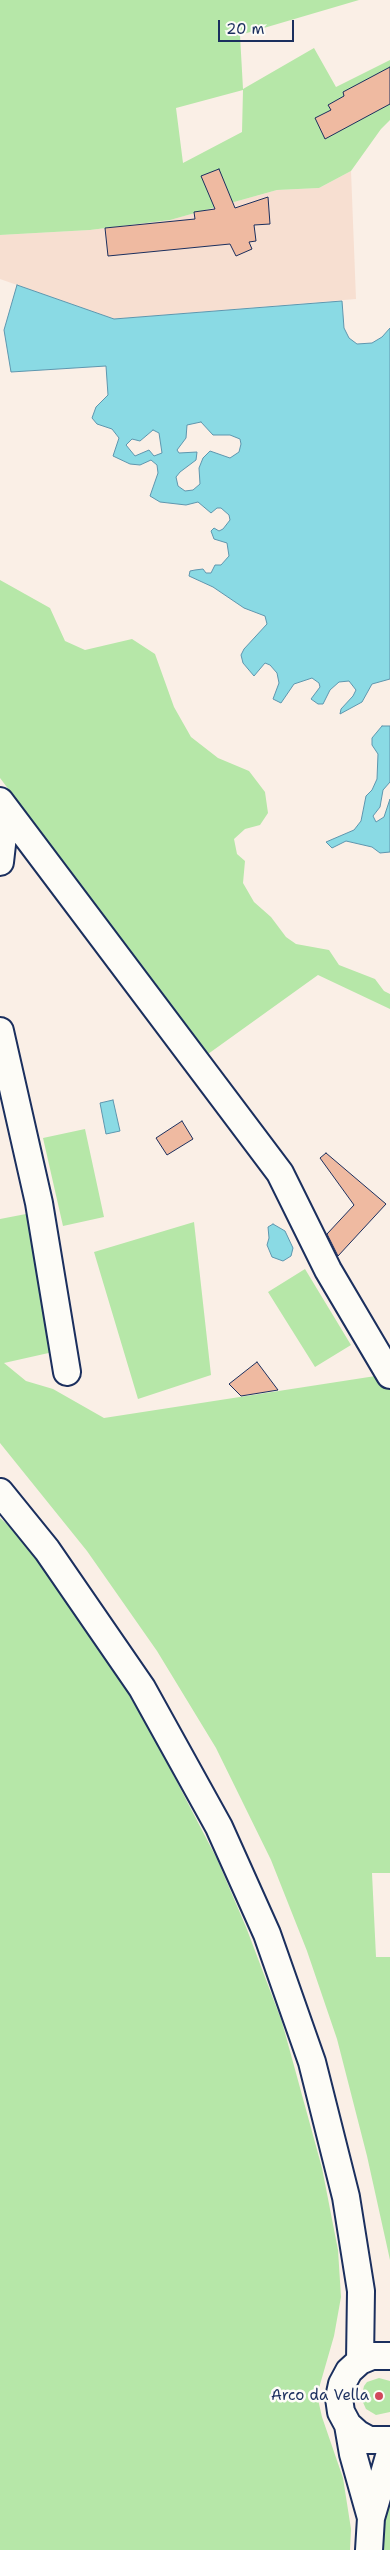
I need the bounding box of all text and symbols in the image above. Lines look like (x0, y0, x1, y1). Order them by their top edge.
scale bar (220, 10, 296, 42)
text: 20 m (226, 19, 265, 39)
place label: Arco da Vella (271, 2387, 369, 2405)
marker: Arco da Vella (373, 2390, 385, 2402)

